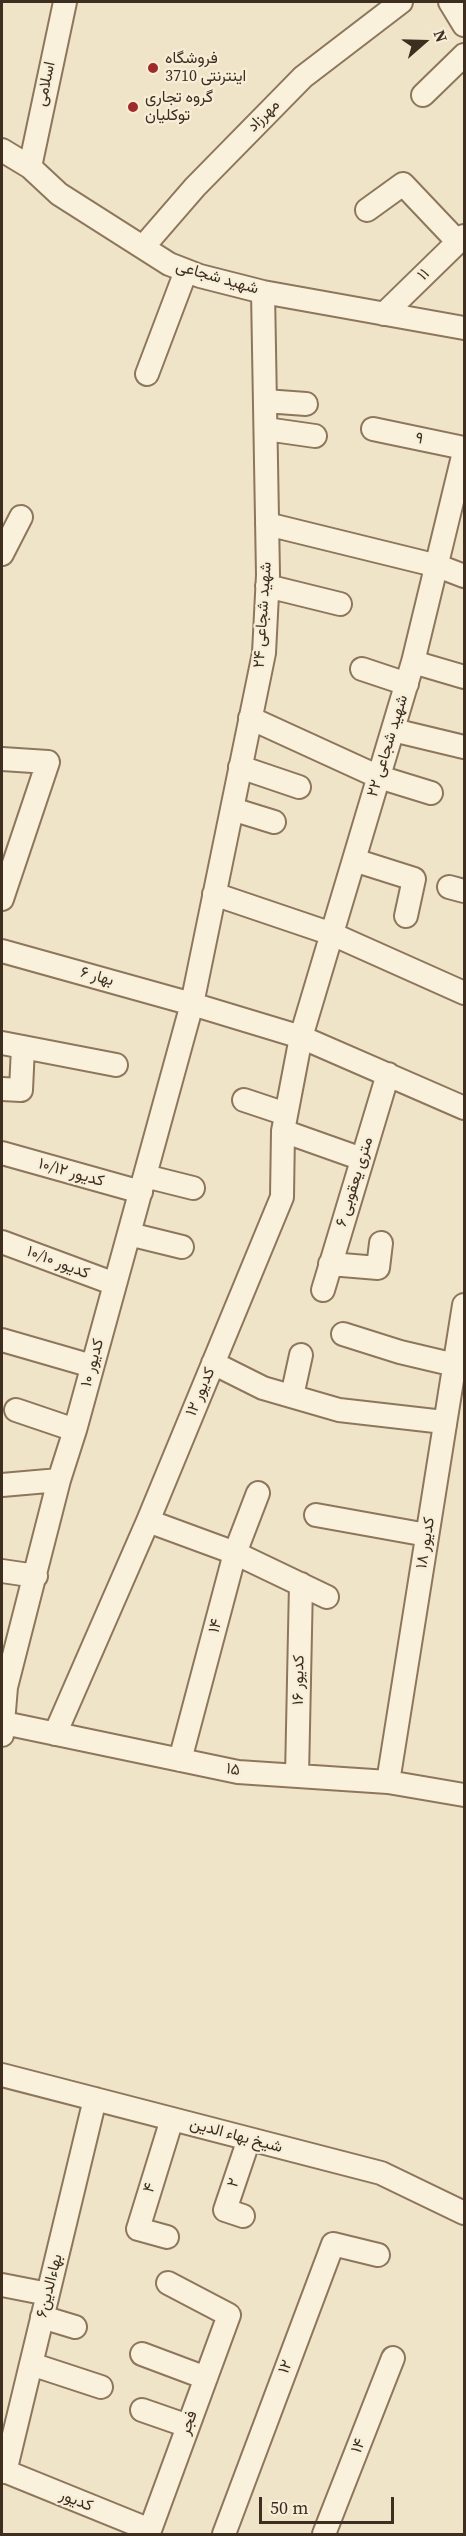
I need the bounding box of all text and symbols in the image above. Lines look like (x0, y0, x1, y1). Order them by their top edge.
north arrow (394, 12, 454, 72)
text: N (429, 27, 453, 45)
place label: فروشگاه اینترنتی 3710 (165, 49, 246, 87)
street label: اسلامی (32, 60, 60, 108)
marker: فروشگاه اینترنتی 3710 (146, 61, 160, 75)
place label: گروه تجاری توکلیان (145, 88, 213, 126)
street label: مهرزاد (244, 96, 284, 136)
marker: گروه تجاری توکلیان (126, 100, 140, 114)
street label: شهید شجاعی (173, 257, 261, 299)
street label: ۱۱ (414, 265, 434, 285)
street label: ۹ (413, 429, 425, 449)
street label: شهید شجاعی ۲۴ (250, 561, 276, 669)
street label: شهید شجاعی ۲۲ (363, 693, 413, 799)
street label: بهار ۶ (78, 963, 116, 991)
street label: ۶ متری یعقوبی (332, 1135, 378, 1229)
street label: کدیور ۱۰/۱۲ (36, 1154, 106, 1192)
street label: کدیور ۱۰/۱۰ (24, 1242, 92, 1284)
street label: کدیور ۱۰ (77, 1337, 109, 1389)
street label: کدیور ۱۲ (182, 1365, 220, 1419)
street label: کدیور ۱۸ (412, 1516, 440, 1570)
street label: ۱۴ (205, 1617, 227, 1635)
street label: کدیور ۱۶ (289, 1655, 309, 1705)
street label: ۱۵ (225, 1759, 241, 1781)
street label: شیخ بهاء الدین (188, 2114, 284, 2158)
street label: ۲ (224, 2176, 244, 2190)
street label: ۴ (139, 2181, 161, 2195)
street label: ۶بهاءالدين (33, 2252, 67, 2320)
street label: ۱۲ (275, 2357, 297, 2377)
street label: فجر (176, 2408, 202, 2438)
street label: ۱۴ (348, 2436, 370, 2456)
scale bar (262, 2485, 397, 2523)
street label: کدیور (57, 2486, 95, 2516)
text: 50 m (270, 2495, 308, 2520)

